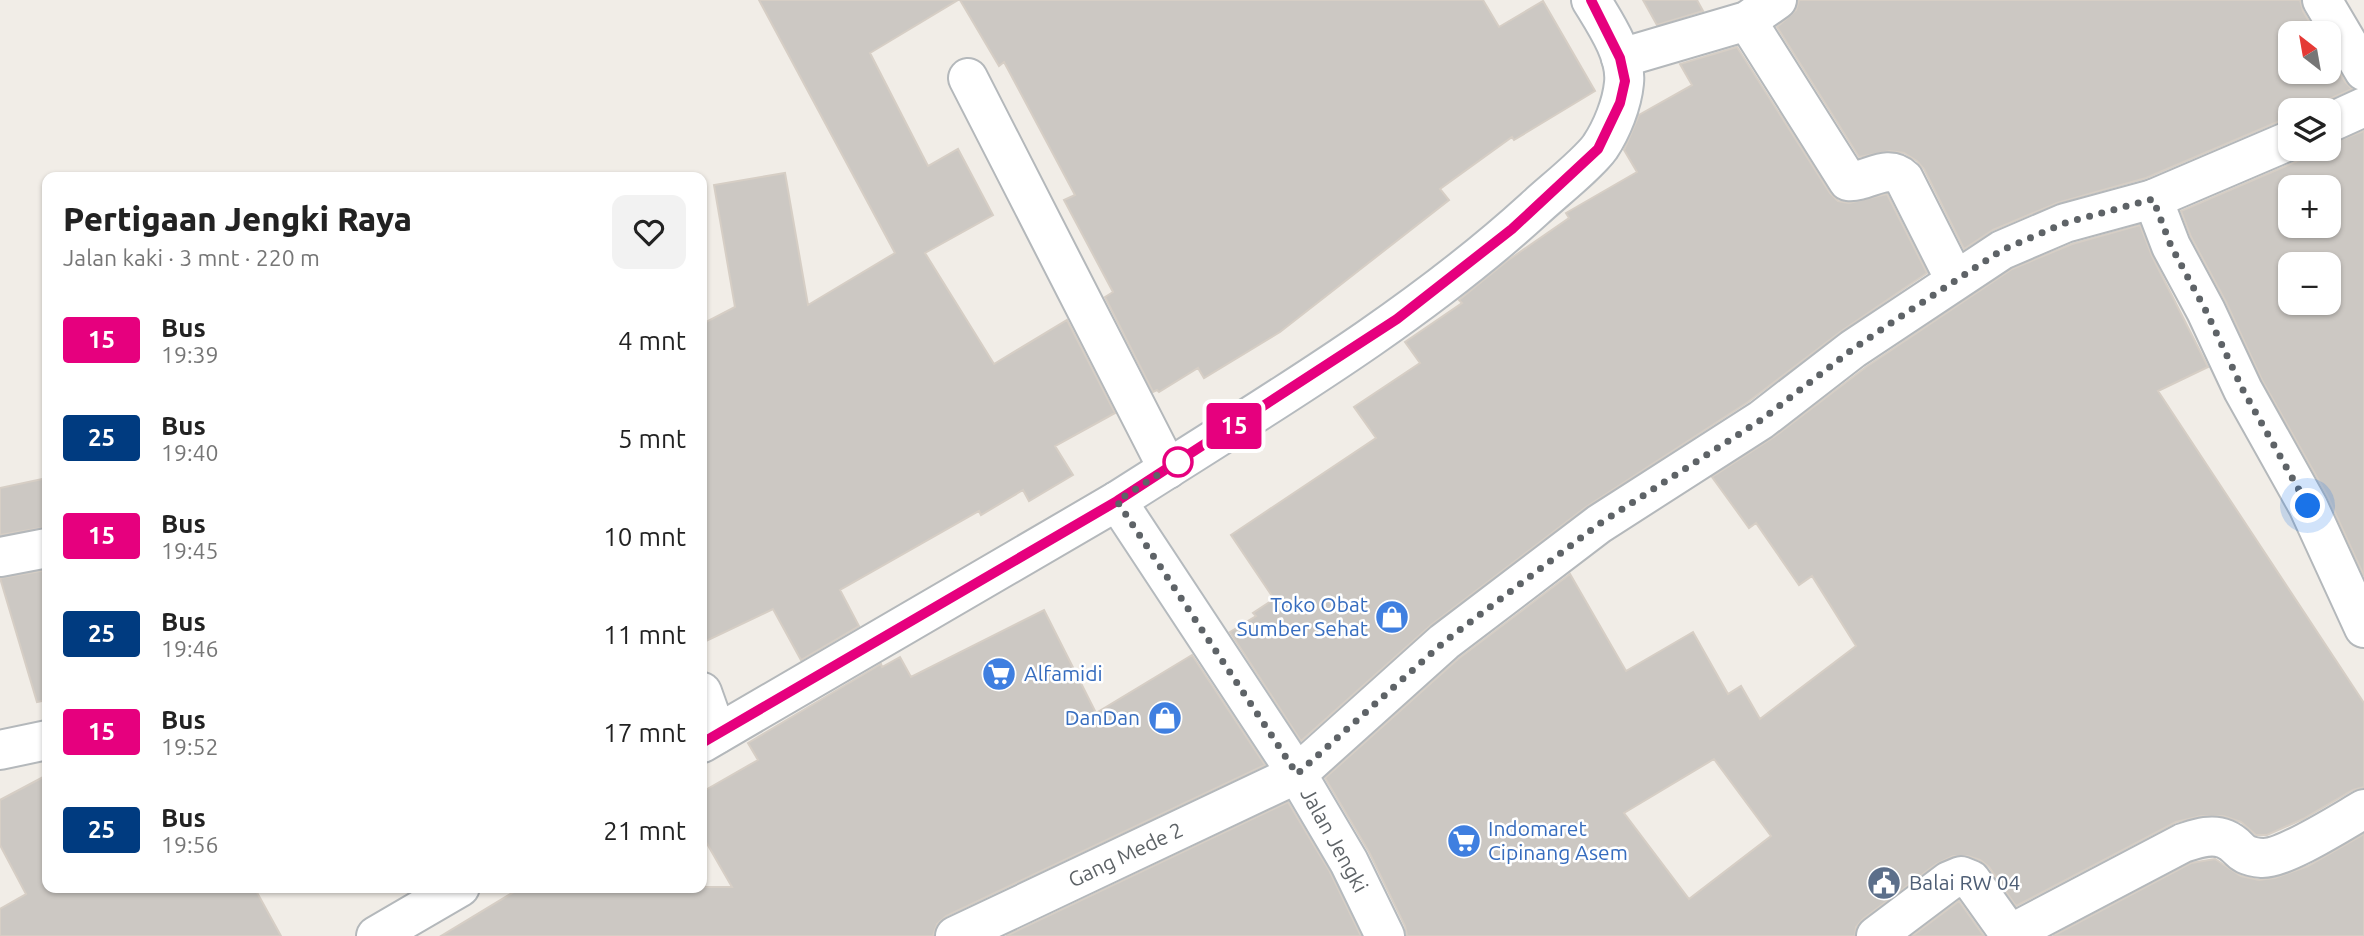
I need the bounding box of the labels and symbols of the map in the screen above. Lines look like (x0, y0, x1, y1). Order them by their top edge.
north arrow (2278, 21, 2342, 84)
line badge: 15 (1202, 403, 1266, 449)
unlabelled marker (1163, 447, 1193, 477)
your location (2290, 488, 2325, 523)
place label: Toko Obat Sumber Sehat (1237, 592, 1368, 640)
shop icon: Toko Obat Sumber Sehat (1373, 598, 1411, 636)
supermarket icon: Alfamidi (980, 655, 1018, 693)
place label: Alfamidi (1024, 661, 1103, 685)
shop icon: DanDan (1146, 699, 1184, 737)
place label: DanDan (1065, 705, 1140, 729)
street label: Jalan Jengki (1296, 783, 1373, 896)
place label: Indomaret Cipinang Asem (1488, 816, 1628, 864)
street label: Gang Mede 2 (1064, 817, 1187, 892)
supermarket icon: Indomaret Cipinang Asem (1445, 822, 1483, 860)
public building icon: Balai RW 04 (1865, 864, 1903, 902)
place label: Balai RW 04 (1909, 870, 2020, 894)

